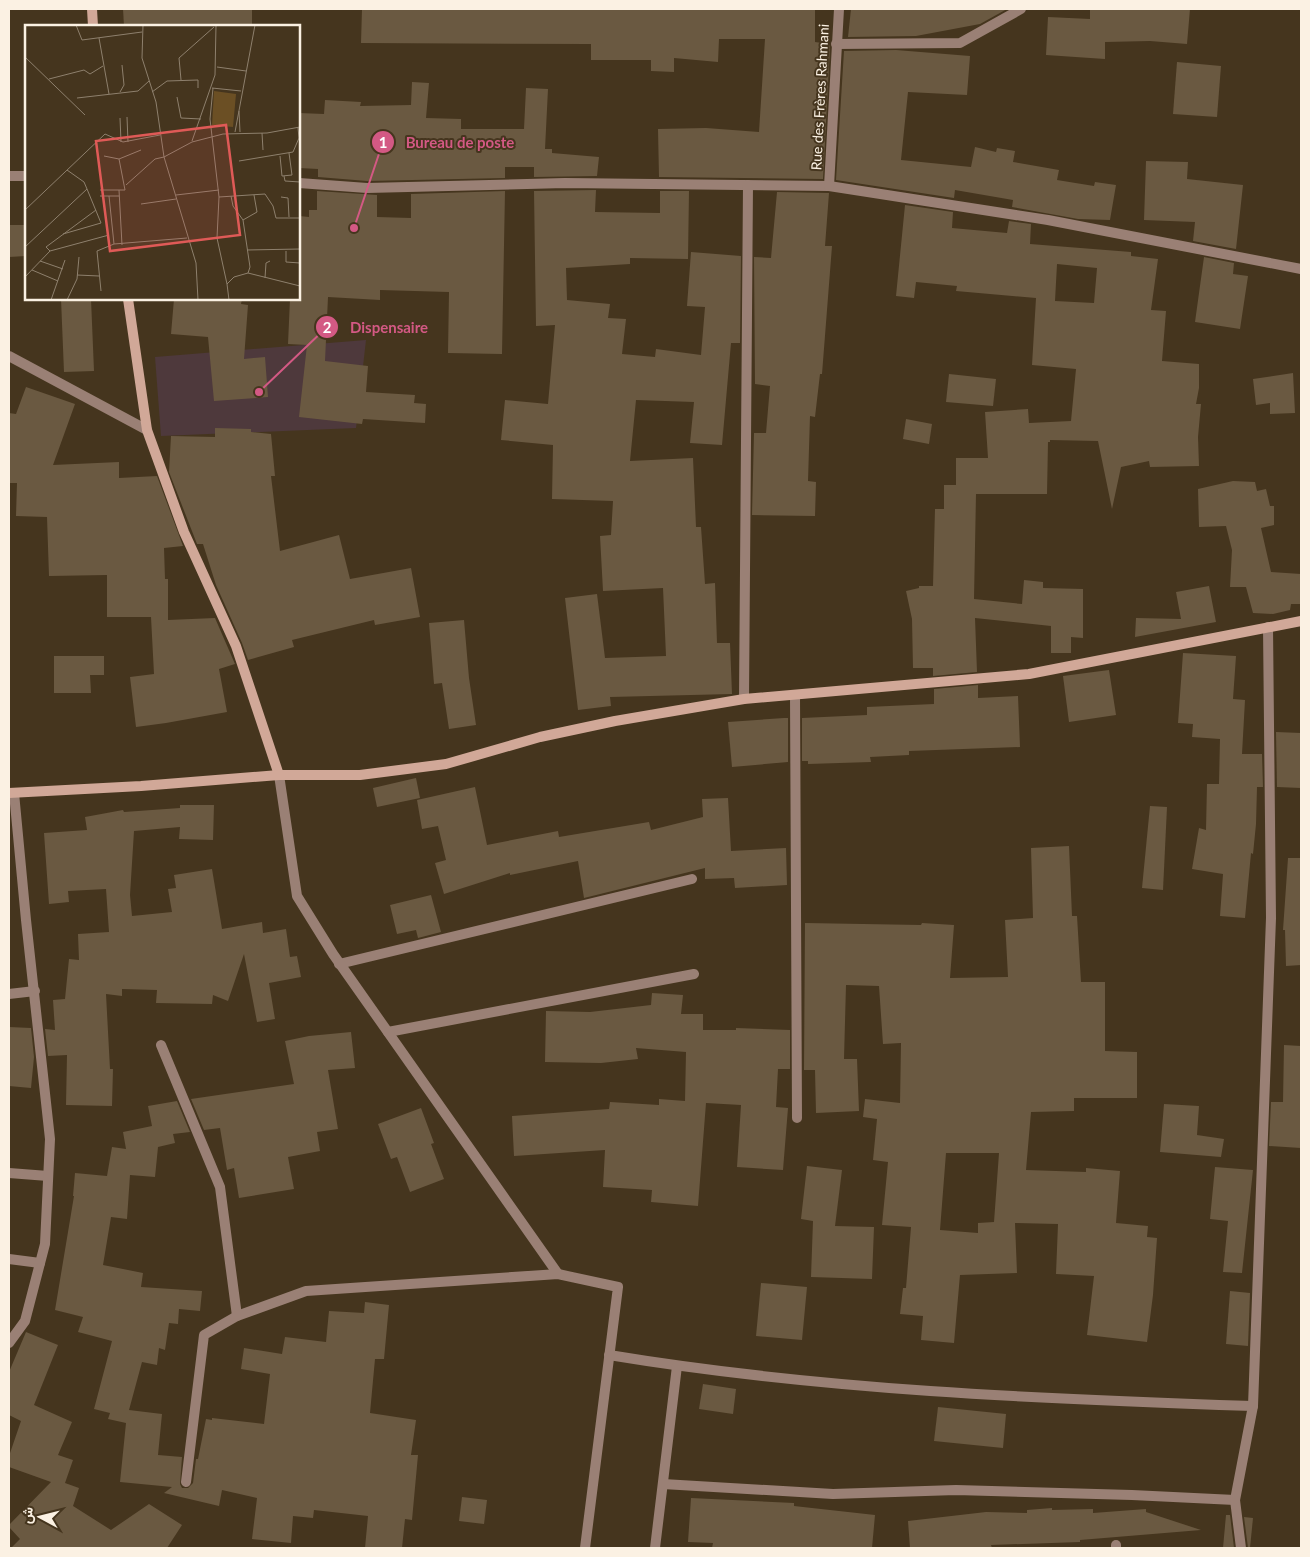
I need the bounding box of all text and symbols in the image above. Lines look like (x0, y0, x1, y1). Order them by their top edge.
street label: Rue des Frères Rahmani (807, 23, 832, 171)
inset map (25, 25, 300, 300)
callout: Bureau de poste (371, 127, 524, 157)
text: 1 (379, 133, 387, 151)
text: Bureau de poste (406, 133, 514, 151)
callout: Dispensaire (315, 312, 438, 342)
text: 2 (323, 318, 332, 336)
text: Dispensaire (350, 318, 428, 336)
north arrow (15, 1492, 65, 1542)
text: ش (17, 1506, 37, 1525)

